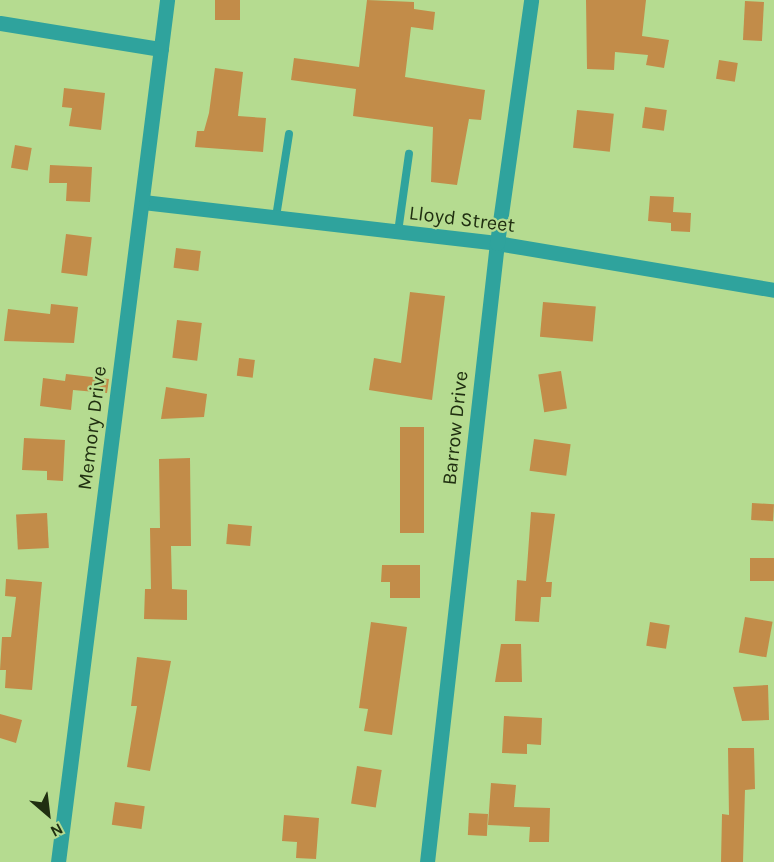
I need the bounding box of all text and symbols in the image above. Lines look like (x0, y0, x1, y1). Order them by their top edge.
street label: Lloyd Street (408, 201, 516, 237)
street label: Memory Drive (72, 365, 112, 491)
street label: Barrow Drive (437, 370, 473, 486)
north arrow (18, 784, 78, 844)
text: N (47, 819, 66, 841)

